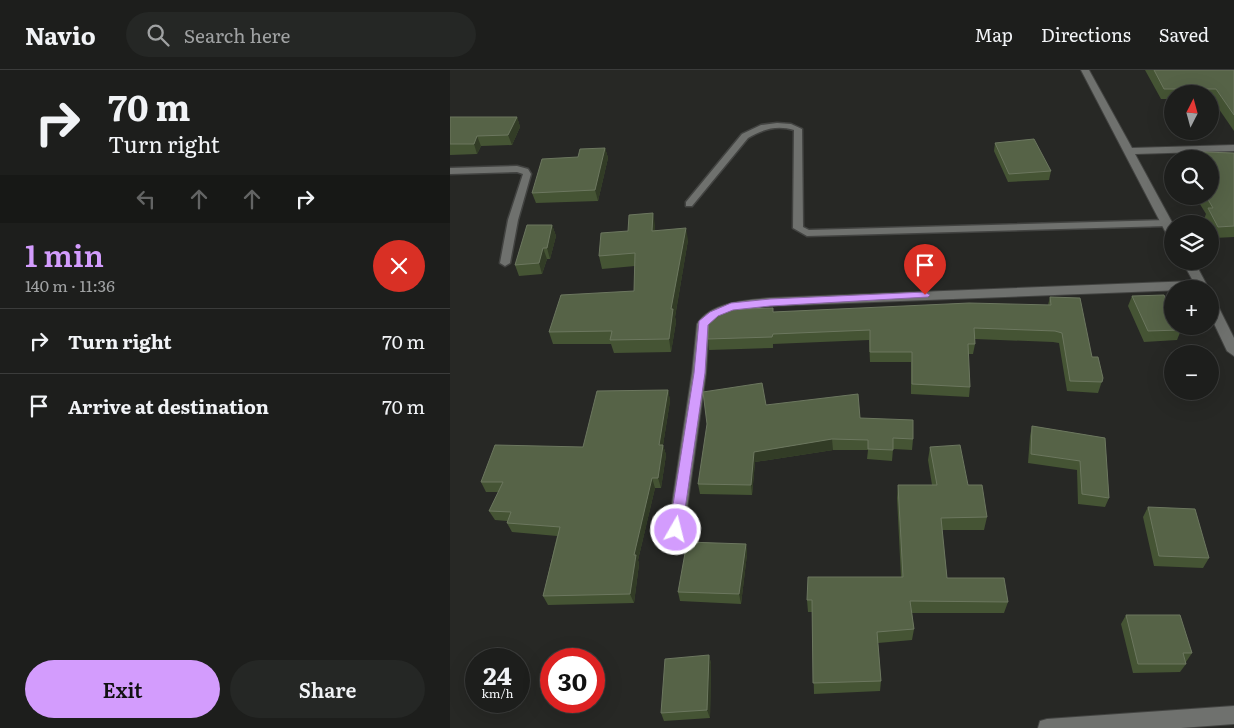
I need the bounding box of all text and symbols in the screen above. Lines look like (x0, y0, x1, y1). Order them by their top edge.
search box (126, 12, 476, 57)
text: Navio (25, 17, 96, 52)
icon: search (144, 21, 172, 49)
text: Search here (184, 21, 290, 49)
text: Map (975, 21, 1013, 48)
text: Directions (1041, 21, 1131, 48)
text: Saved (1159, 21, 1209, 48)
text: 70 m (108, 80, 190, 132)
north arrow (1164, 85, 1219, 140)
map controls (1164, 85, 1219, 400)
icon: right (25, 90, 90, 155)
text: Turn right (108, 127, 220, 160)
button: search (1164, 150, 1219, 205)
icon: left (132, 185, 160, 213)
icon: ahead (185, 185, 213, 213)
icon: ahead (238, 185, 266, 213)
icon: right (291, 185, 319, 213)
button: layers (1164, 215, 1219, 270)
text: 1 min (25, 232, 104, 276)
button: close (373, 240, 425, 292)
pin (904, 244, 946, 295)
icon: arrive (911, 251, 939, 279)
text: 140 m · 11:36 (25, 273, 115, 297)
button: + (1164, 280, 1219, 335)
icon: right (25, 327, 53, 355)
text: Turn right (68, 327, 172, 355)
text: 70 m (382, 327, 425, 355)
button: − (1164, 345, 1219, 400)
icon: arrive (25, 392, 53, 420)
text: Arrive at destination (68, 392, 269, 420)
text: 70 m (382, 392, 425, 420)
position arrow (649, 503, 701, 555)
speed limit sign: 30 (540, 648, 605, 713)
text: 24 (483, 656, 512, 693)
button: Exit (25, 660, 220, 718)
button: Share (230, 660, 425, 718)
text: km/h (482, 684, 513, 702)

